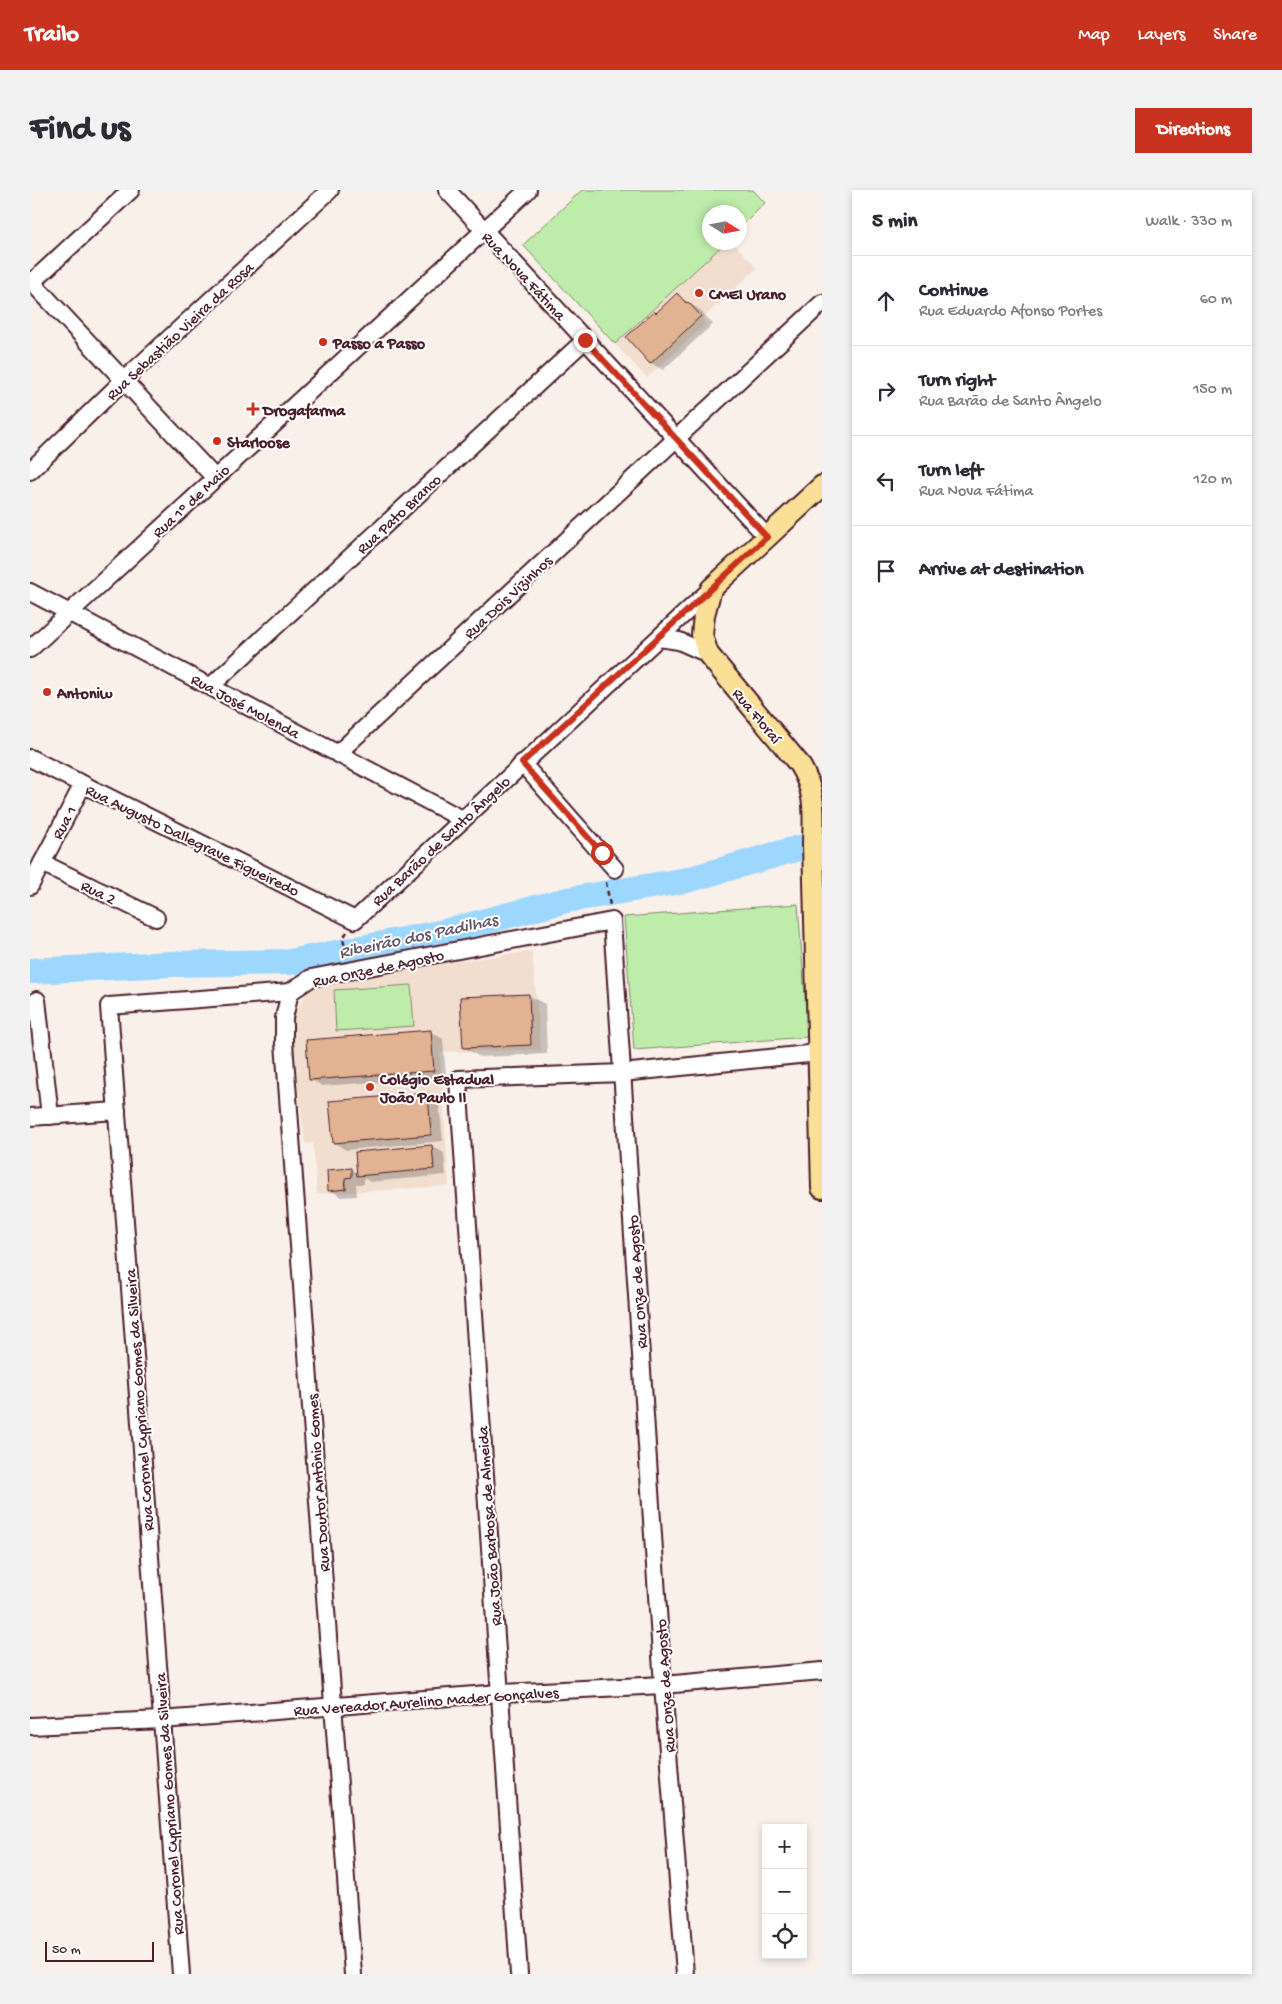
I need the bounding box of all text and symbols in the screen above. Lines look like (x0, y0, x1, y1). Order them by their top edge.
text: Trailo (25, 21, 79, 50)
text: Map (1078, 25, 1110, 46)
text: Layers (1138, 25, 1185, 46)
text: Share (1213, 25, 1257, 46)
button: Directions (1135, 108, 1252, 153)
text: Find us (30, 110, 130, 151)
north arrow (702, 205, 747, 250)
text: 5 min (872, 210, 917, 235)
text: Walk · 330 m (1145, 213, 1232, 232)
street label: Rua Nova Fátima (476, 229, 569, 327)
street label: Rua Sebastião Vieira da Rosa (104, 259, 260, 406)
text: Continue (919, 280, 988, 303)
marker: CMEI Urano (693, 287, 705, 299)
place label: CMEI Urano (708, 287, 787, 306)
icon: ahead (872, 287, 900, 315)
text: 60 m (1200, 291, 1232, 310)
text: Rua Eduardo Afonso Portes (919, 303, 1102, 322)
route end (574, 329, 597, 352)
marker: Passo a Passo (317, 336, 329, 348)
place label: Passo a Passo (332, 336, 426, 355)
text: Turn right (919, 370, 995, 393)
icon: right (872, 377, 900, 405)
text: 150 m (1193, 381, 1232, 400)
text: Rua Barão de Santo Ângelo (919, 393, 1101, 412)
place label: Drogafarma (261, 402, 346, 422)
marker: Drogafarma (247, 403, 259, 415)
marker: Starloose (211, 435, 223, 447)
place label: Starloose (227, 435, 291, 454)
text: Turn left (919, 460, 983, 483)
street label: Rua 1º de Maio (150, 462, 235, 543)
icon: left (872, 467, 900, 495)
street label: Rua Pato Branco (354, 471, 447, 560)
text: 120 m (1193, 471, 1232, 490)
text: Rua Nova Fátima (919, 483, 1033, 502)
street label: Rua Dois Vizinhos (461, 552, 558, 644)
icon: arrive (872, 557, 900, 585)
text: Arrive at destination (919, 559, 1083, 582)
street label: Rua José Molenda (187, 671, 303, 745)
marker: Antoniw (41, 686, 53, 698)
place label: Antoniw (56, 686, 113, 705)
street label: Rua Floraí (727, 686, 784, 749)
street label: Rua Barão de Santo Ângelo (368, 772, 516, 912)
street label: Rua Augusto Dallegrave Figueiredo (81, 782, 302, 902)
street label: Rua 1 (49, 804, 83, 844)
route start (591, 842, 614, 865)
street label: Rua 2 (77, 878, 118, 911)
water label: Ribeirão dos Padilhas (337, 910, 502, 964)
street label: Rua Onze de Agosto (311, 947, 446, 994)
place label: Colégio Estadual João Paulo II (379, 1072, 494, 1109)
marker: Colégio Estadual João Paulo II (364, 1081, 376, 1093)
street label: Rua Onze de Agosto (625, 1214, 654, 1349)
street label: Rua Coronel Cypriano Gomes da Silveira (123, 1267, 160, 1531)
street label: Rua Doutor Antônio Gomes (305, 1392, 336, 1572)
street label: Rua João Barbosa de Almeida (475, 1424, 508, 1626)
street label: Rua Onze de Agosto (653, 1618, 682, 1753)
street label: Rua Coronel Cypriano Gomes da Silveira (153, 1671, 190, 1935)
street label: Rua Vereador Aurelino Mader Gonçalves (293, 1685, 560, 1722)
map controls (762, 1824, 807, 1959)
button: + (762, 1824, 807, 1869)
button: − (762, 1869, 807, 1914)
button: locate (762, 1914, 807, 1959)
scale bar (45, 1939, 154, 1962)
text: 50 m (52, 1942, 81, 1959)

